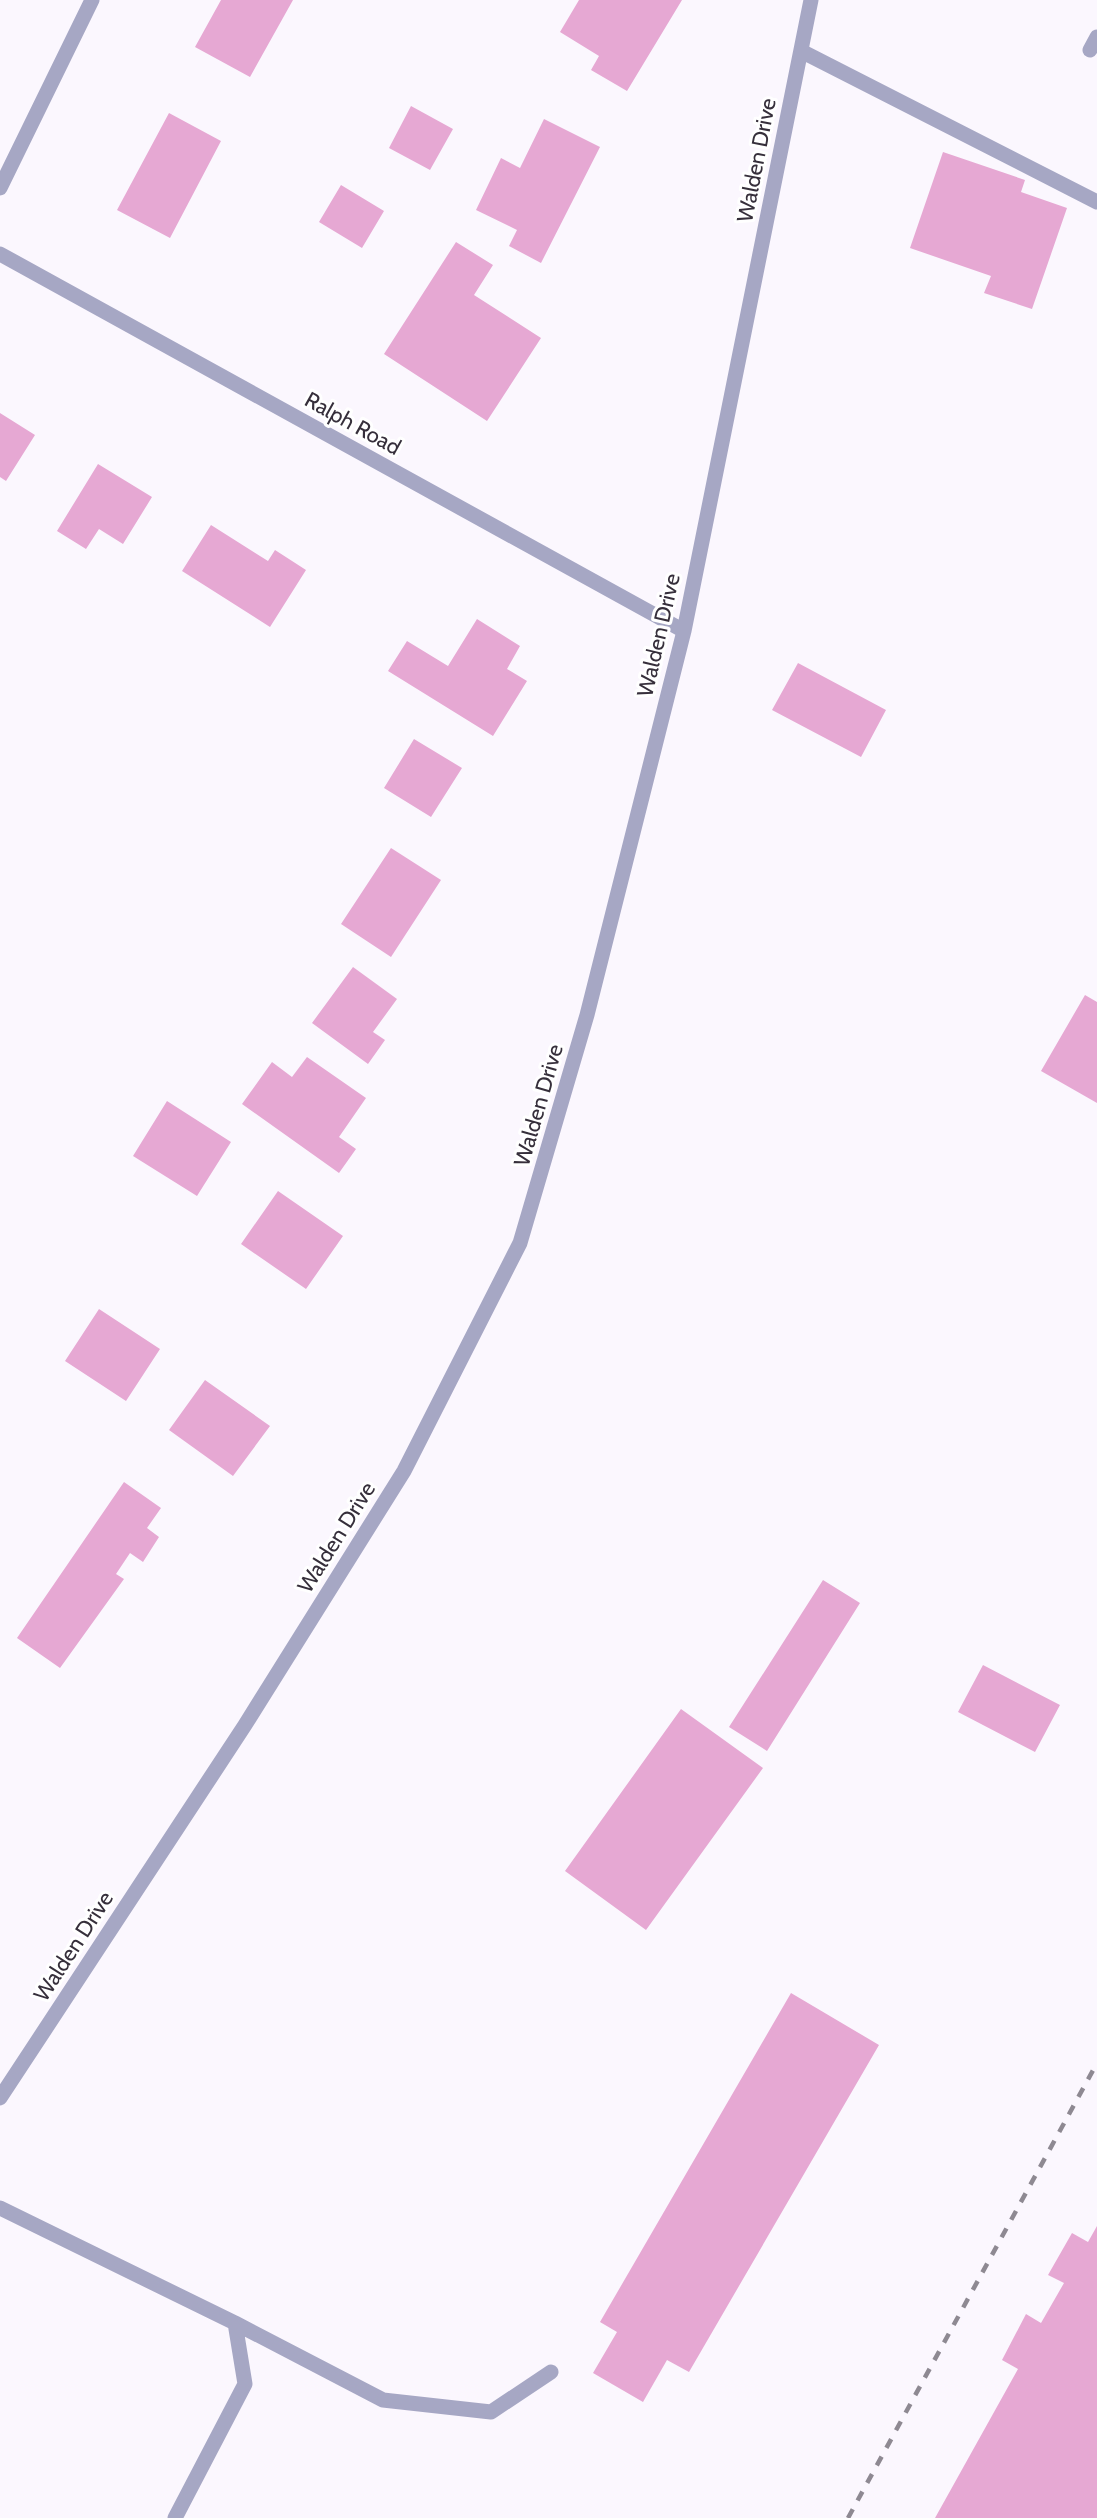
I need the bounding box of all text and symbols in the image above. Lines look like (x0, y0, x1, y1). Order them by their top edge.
street label: Walden Drive (731, 96, 782, 224)
street label: Ralph Road (300, 386, 406, 461)
street label: Walden Drive (631, 571, 686, 699)
street label: Walden Drive (508, 1041, 569, 1169)
street label: Walden Drive (292, 1477, 381, 1598)
street label: Walden Drive (28, 1886, 119, 2006)

